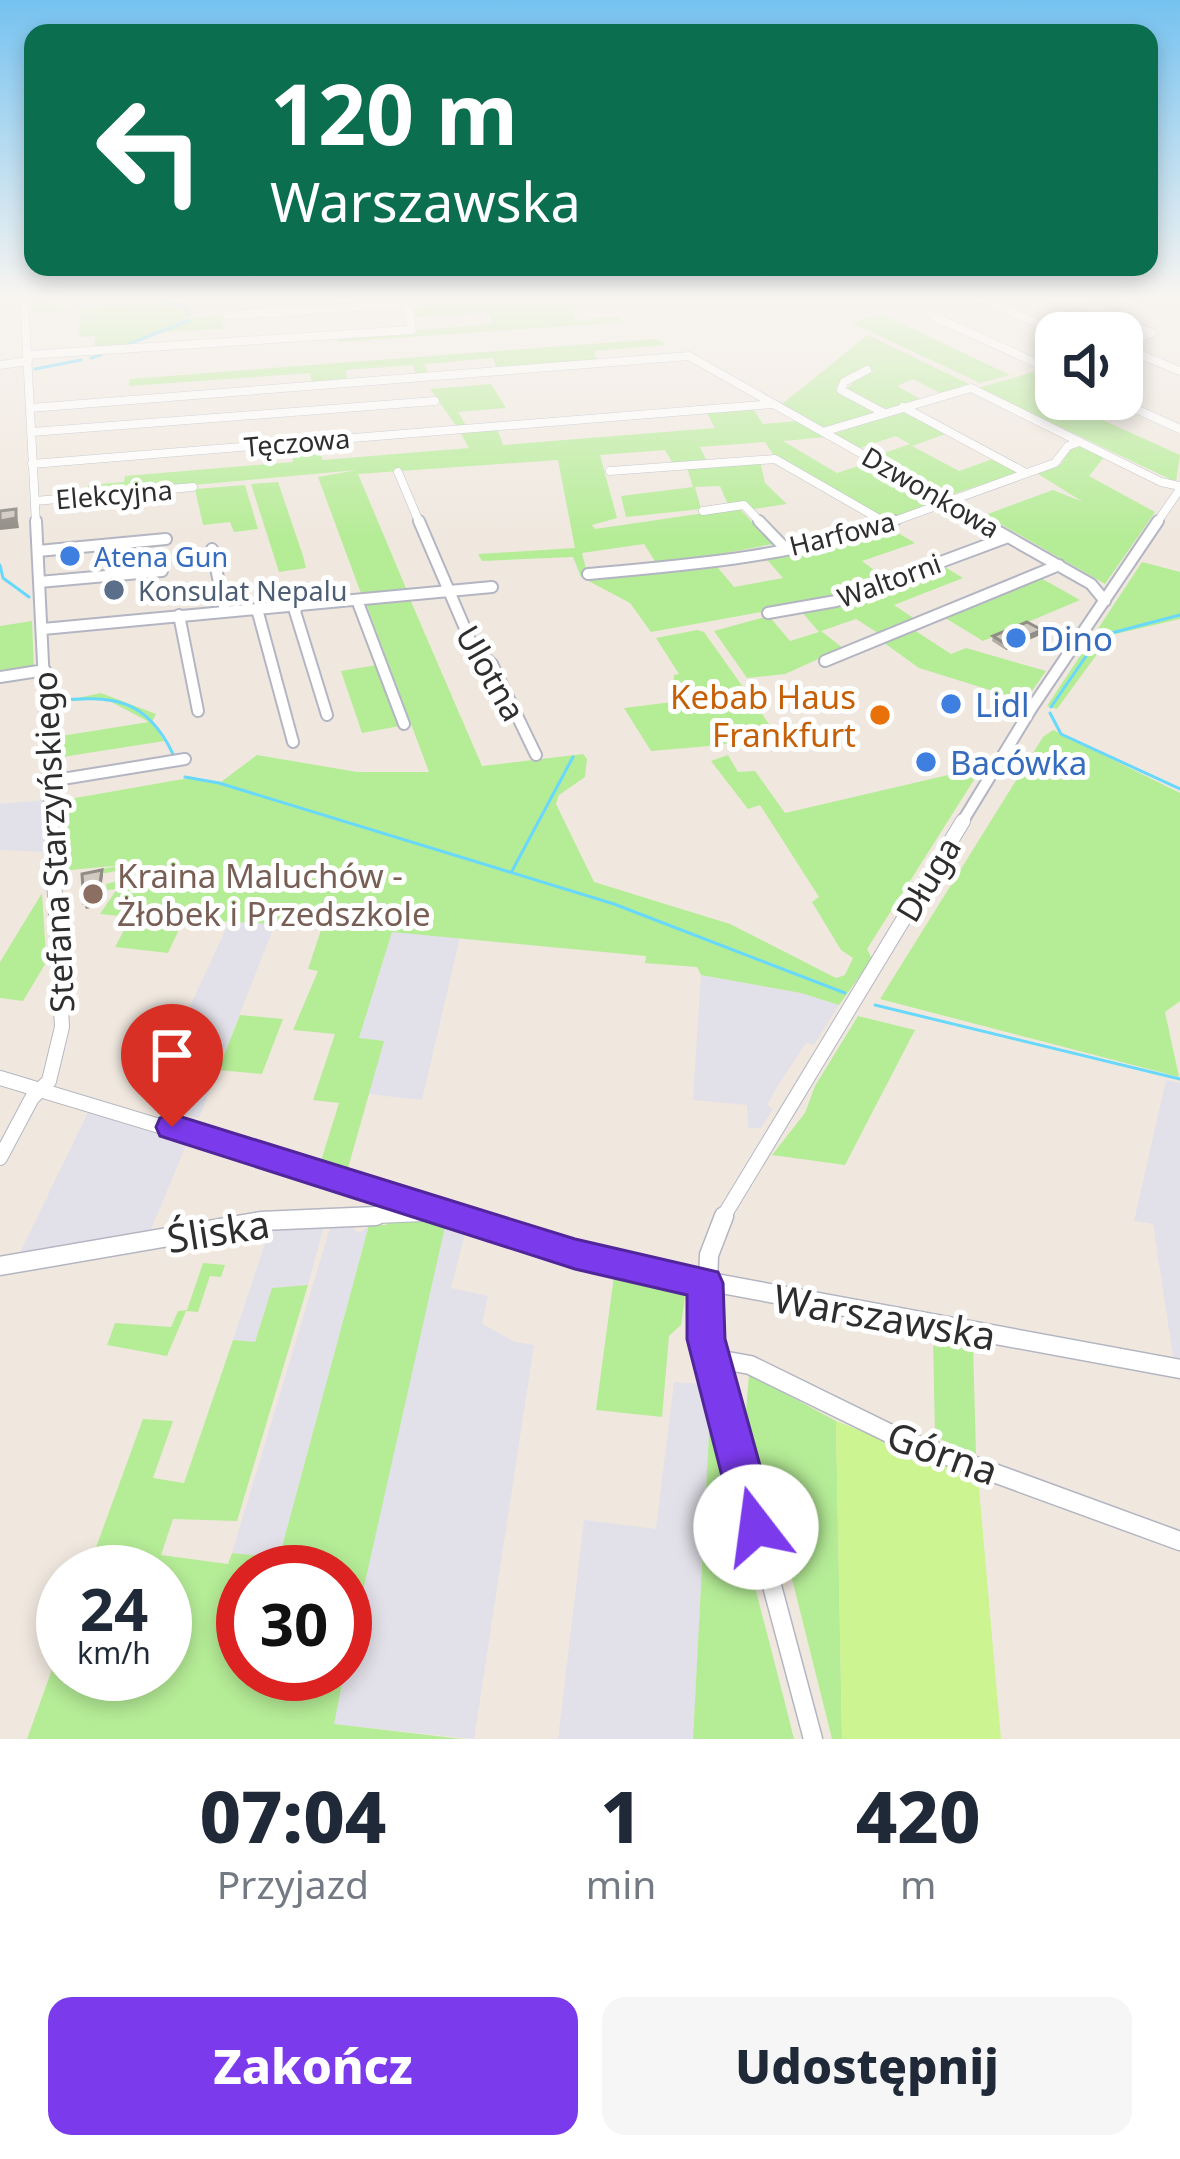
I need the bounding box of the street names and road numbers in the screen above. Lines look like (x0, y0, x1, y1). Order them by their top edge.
street label: Tęczowa (243, 419, 351, 465)
street label: Dzwonkowa (855, 438, 1007, 546)
street label: Elekcyjna (54, 470, 174, 518)
street label: Harfowa (785, 502, 899, 564)
street label: Waltorni (832, 544, 946, 616)
street label: Ulotna (446, 617, 536, 729)
street label: Stefana Starzyńskiego (22, 670, 84, 1014)
street label: Długa (885, 828, 971, 930)
street label: Śliska (163, 1196, 273, 1264)
street label: Warszawska (770, 1270, 1000, 1362)
street label: Górna (880, 1408, 1006, 1496)

